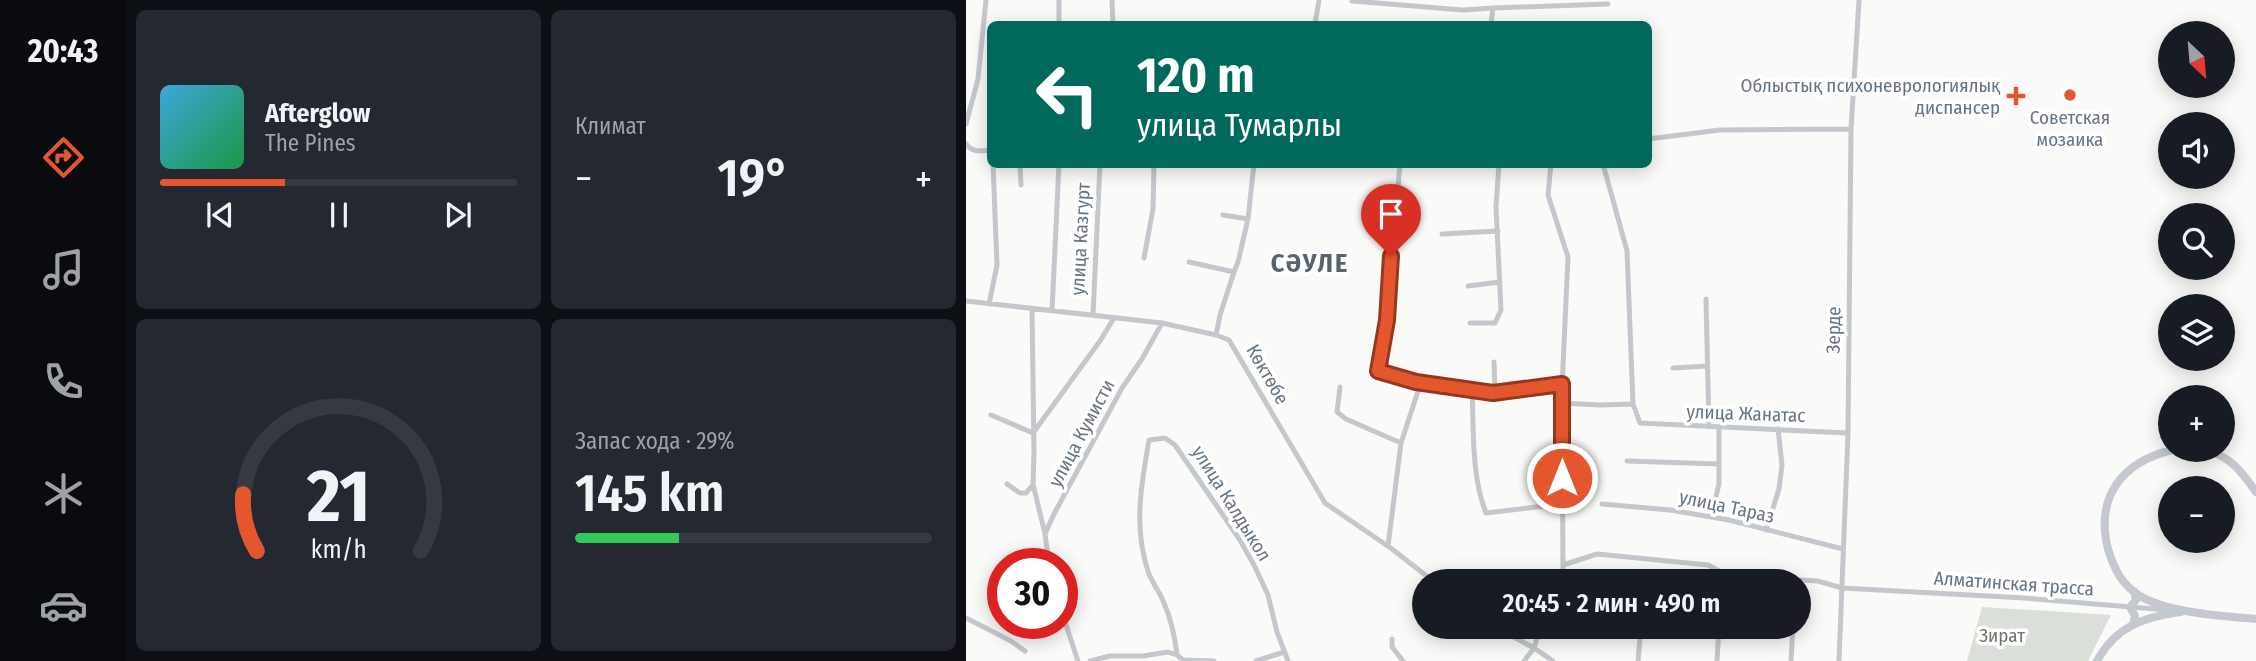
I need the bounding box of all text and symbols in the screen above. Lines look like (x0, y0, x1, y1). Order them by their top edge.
north arrow (2158, 21, 2235, 98)
map controls (2158, 21, 2235, 553)
text: 20:43 (28, 32, 98, 70)
text: 120 m (1137, 46, 1255, 105)
icon: left (1022, 49, 1113, 140)
place label: Облыстық психоневрологиялық диспансер (1740, 74, 2001, 119)
marker: Облыстық психоневрологиялық диспансер (2006, 86, 2026, 106)
marker: Советская мозаика (2062, 87, 2078, 103)
text: Afterglow (265, 98, 370, 129)
text: улица Тумарлы (1137, 106, 1342, 144)
place label: Советская мозаика (2030, 106, 2110, 151)
text: Климат (575, 112, 646, 140)
button: sound (2158, 112, 2235, 189)
text: The Pines (265, 129, 356, 157)
icon: directions (39, 133, 88, 182)
text: 19° (717, 147, 790, 210)
text: − (575, 156, 592, 202)
text: + (915, 156, 932, 202)
street label: улица Казгурт (1066, 182, 1095, 296)
pin (1361, 184, 1421, 256)
icon: arrive (1372, 195, 1410, 233)
icon: previous (201, 196, 239, 234)
icon: pause (320, 196, 358, 234)
icon: next (439, 196, 477, 234)
button: search (2158, 203, 2235, 280)
icon: music (39, 245, 88, 294)
district label: СӘУЛЕ (1271, 248, 1349, 279)
button: layers (2158, 294, 2235, 371)
street label: Зерде (1822, 306, 1845, 354)
street label: Көктөбе (1241, 340, 1294, 408)
icon: phone (39, 357, 88, 406)
street label: улица Кумисти (1044, 376, 1119, 491)
button: + (2158, 385, 2235, 462)
street label: улица Жанатас (1686, 400, 1806, 427)
text: Запас хода · 29% (575, 427, 735, 455)
street label: улица Калдыкол (1187, 441, 1276, 565)
position arrow (1525, 441, 1599, 515)
text: 21 (306, 453, 370, 540)
text: 145 km (575, 462, 724, 525)
icon: climate (39, 469, 88, 518)
button: − (2158, 476, 2235, 553)
street label: улица Тараз (1677, 485, 1777, 528)
text: km/h (311, 535, 366, 565)
speed limit sign: 30 (987, 548, 1078, 639)
street label: Алматинская трасса (1933, 566, 2095, 601)
icon: car (39, 581, 88, 630)
text: 20:45 · 2 мин · 490 m (1502, 588, 1721, 619)
park label: Зират (1979, 624, 2025, 647)

